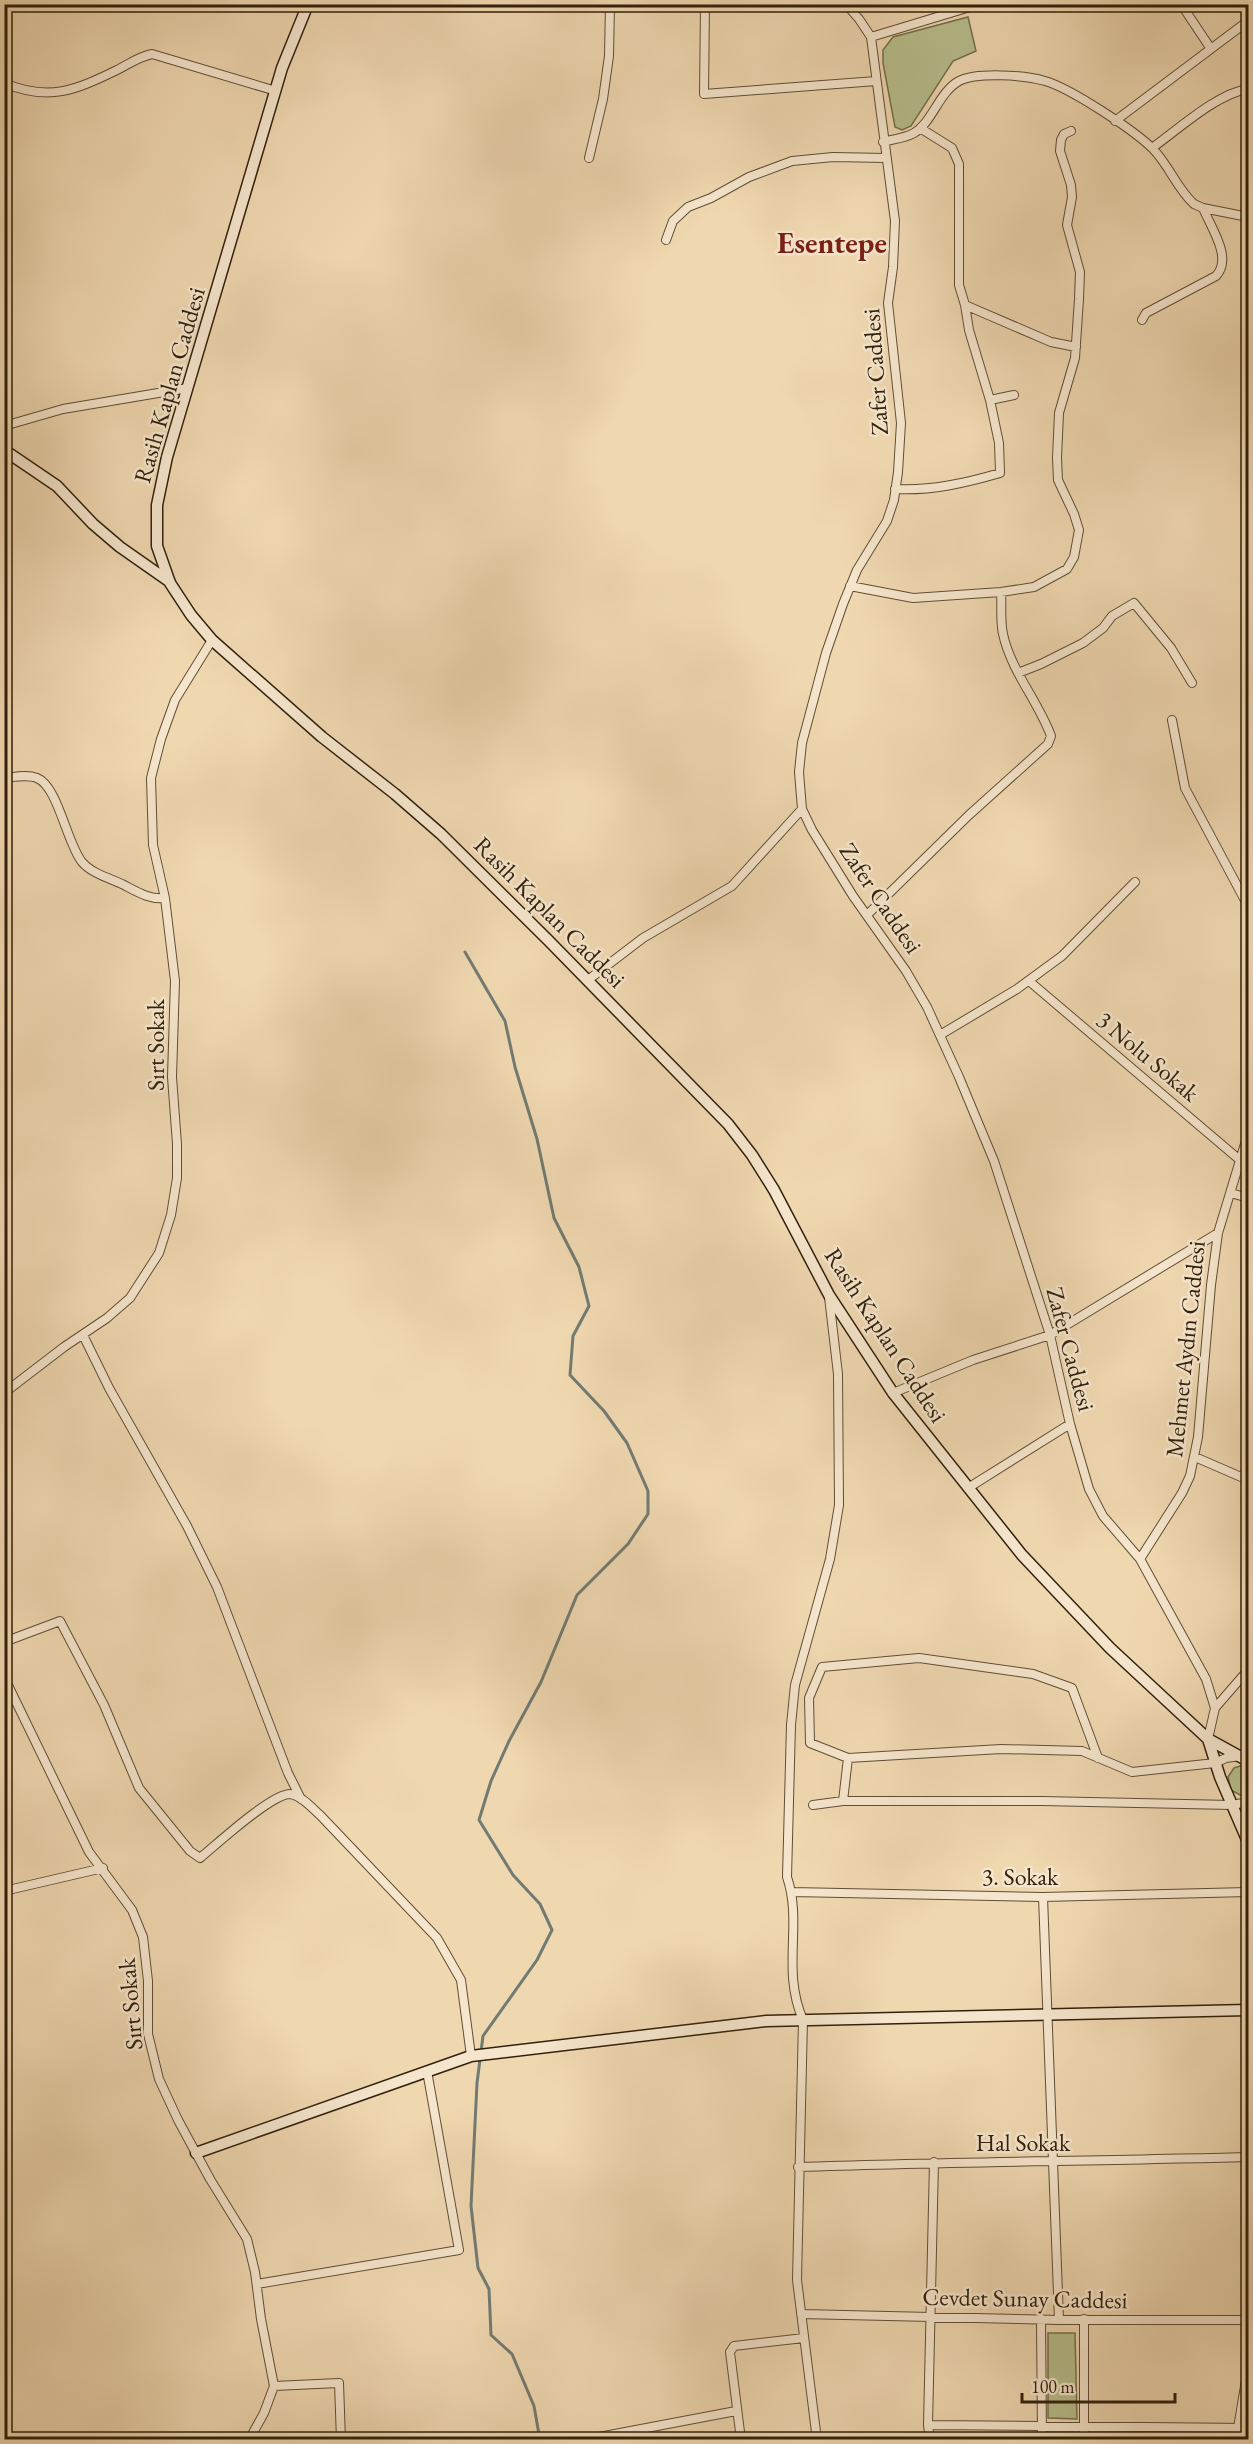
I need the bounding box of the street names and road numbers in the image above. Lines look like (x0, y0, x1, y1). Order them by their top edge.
street label: Rasih Kaplan Caddesi (126, 283, 212, 486)
street label: Zafer Caddesi (855, 307, 895, 437)
street label: Rasih Kaplan Caddesi (468, 830, 633, 995)
street label: Zafer Caddesi (833, 837, 929, 959)
street label: Sırt Sokak (140, 998, 171, 1091)
street label: 3 Nolu Sokak (1090, 1004, 1206, 1108)
street label: Mehmet Aydın Caddesi (1158, 1239, 1212, 1459)
street label: Rasih Kaplan Caddesi (818, 1242, 954, 1428)
street label: Zafer Caddesi (1040, 1284, 1102, 1415)
street label: 3. Sokak (982, 1861, 1059, 1892)
street label: Sırt Sokak (110, 1956, 149, 2051)
street label: Hal Sokak (976, 2127, 1071, 2158)
street label: Cevdet Sunay Caddesi (922, 2281, 1128, 2315)

